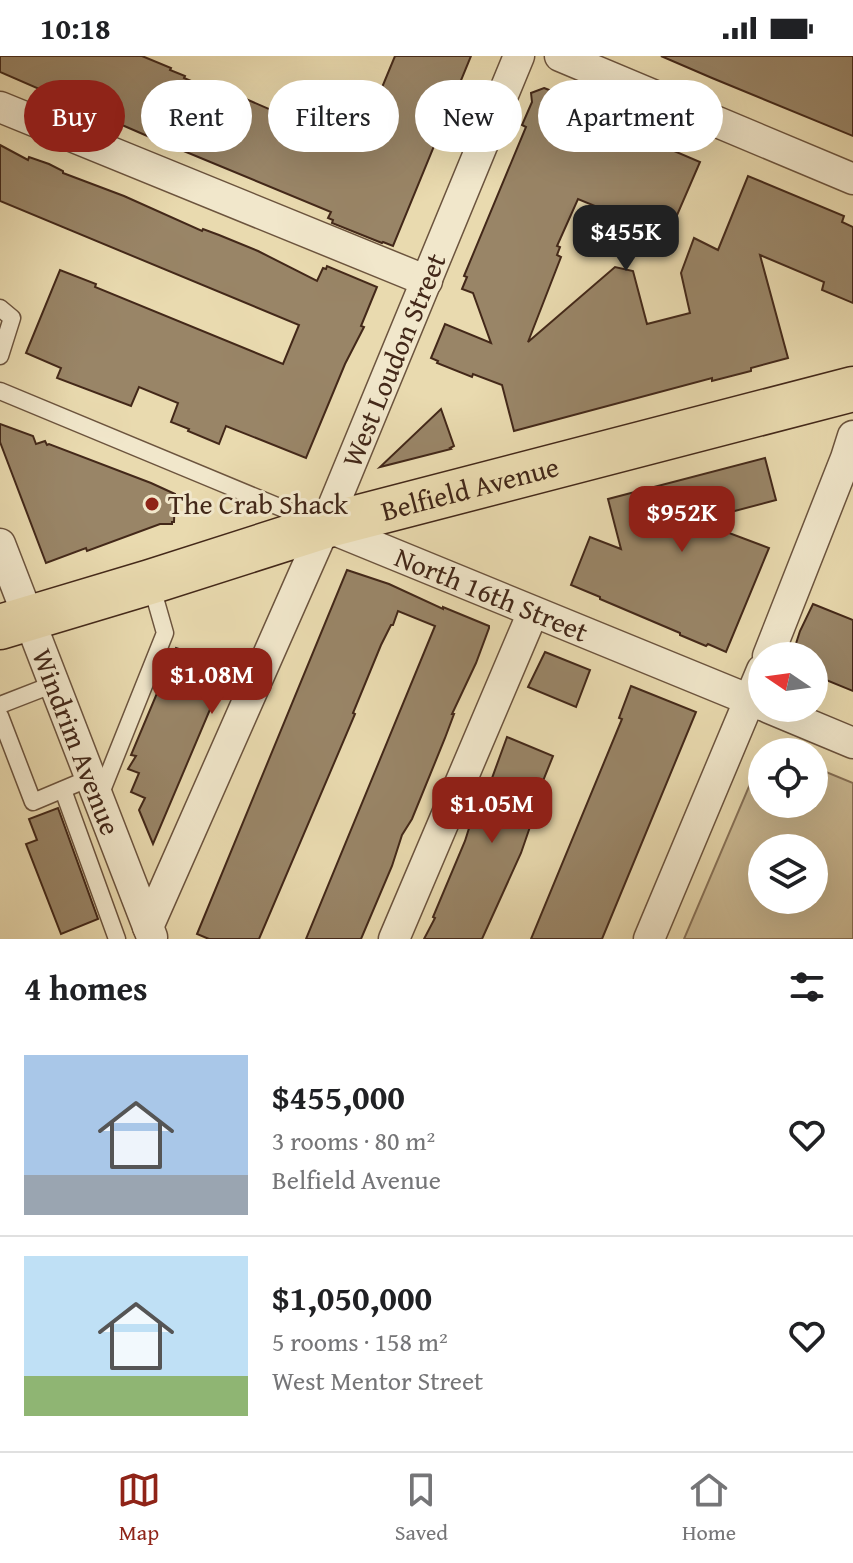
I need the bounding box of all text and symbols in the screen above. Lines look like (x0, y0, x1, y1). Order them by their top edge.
text: 10:18 (40, 6, 111, 50)
chip: Buy (24, 80, 125, 152)
chip: Rent (141, 80, 252, 152)
chip: Filters (268, 80, 399, 152)
chip: New (415, 80, 522, 152)
chip: Apartment (538, 80, 723, 152)
pin: $455K (570, 205, 682, 273)
text: $455K (591, 211, 661, 250)
street label: West Loudon Street (331, 246, 456, 473)
street label: Belfield Avenue (377, 445, 563, 531)
place label: The Crab Shack (168, 483, 349, 524)
pin: $952K (626, 486, 738, 554)
text: $952K (647, 492, 717, 531)
marker: The Crab Shack (143, 495, 161, 513)
street label: North 16th Street (389, 536, 595, 652)
street label: Windrim Avenue (22, 642, 132, 841)
north arrow (748, 642, 828, 722)
map controls (748, 642, 828, 914)
pin: $1.08M (147, 648, 277, 716)
text: $1.08M (170, 654, 254, 693)
button: locate (748, 738, 828, 818)
pin: $1.05M (427, 777, 557, 845)
text: $1.05M (450, 783, 534, 822)
button: layers (748, 834, 828, 914)
text: 4 homes (24, 963, 148, 1012)
icon: filters (785, 965, 829, 1009)
text: $455,000 (272, 1072, 405, 1121)
icon: home (88, 1087, 184, 1183)
icon: heart (785, 1113, 829, 1157)
text: 3 rooms · 80 m² (272, 1121, 435, 1160)
text: Belfield Avenue (272, 1160, 441, 1199)
text: $1,050,000 (272, 1273, 432, 1322)
icon: home (88, 1288, 184, 1384)
icon: heart (785, 1314, 829, 1358)
text: 5 rooms · 158 m² (272, 1322, 448, 1361)
text: West Mentor Street (272, 1361, 483, 1400)
tab: Map (117, 1468, 161, 1548)
tab: Saved (395, 1468, 448, 1548)
tab: Home (682, 1468, 736, 1548)

